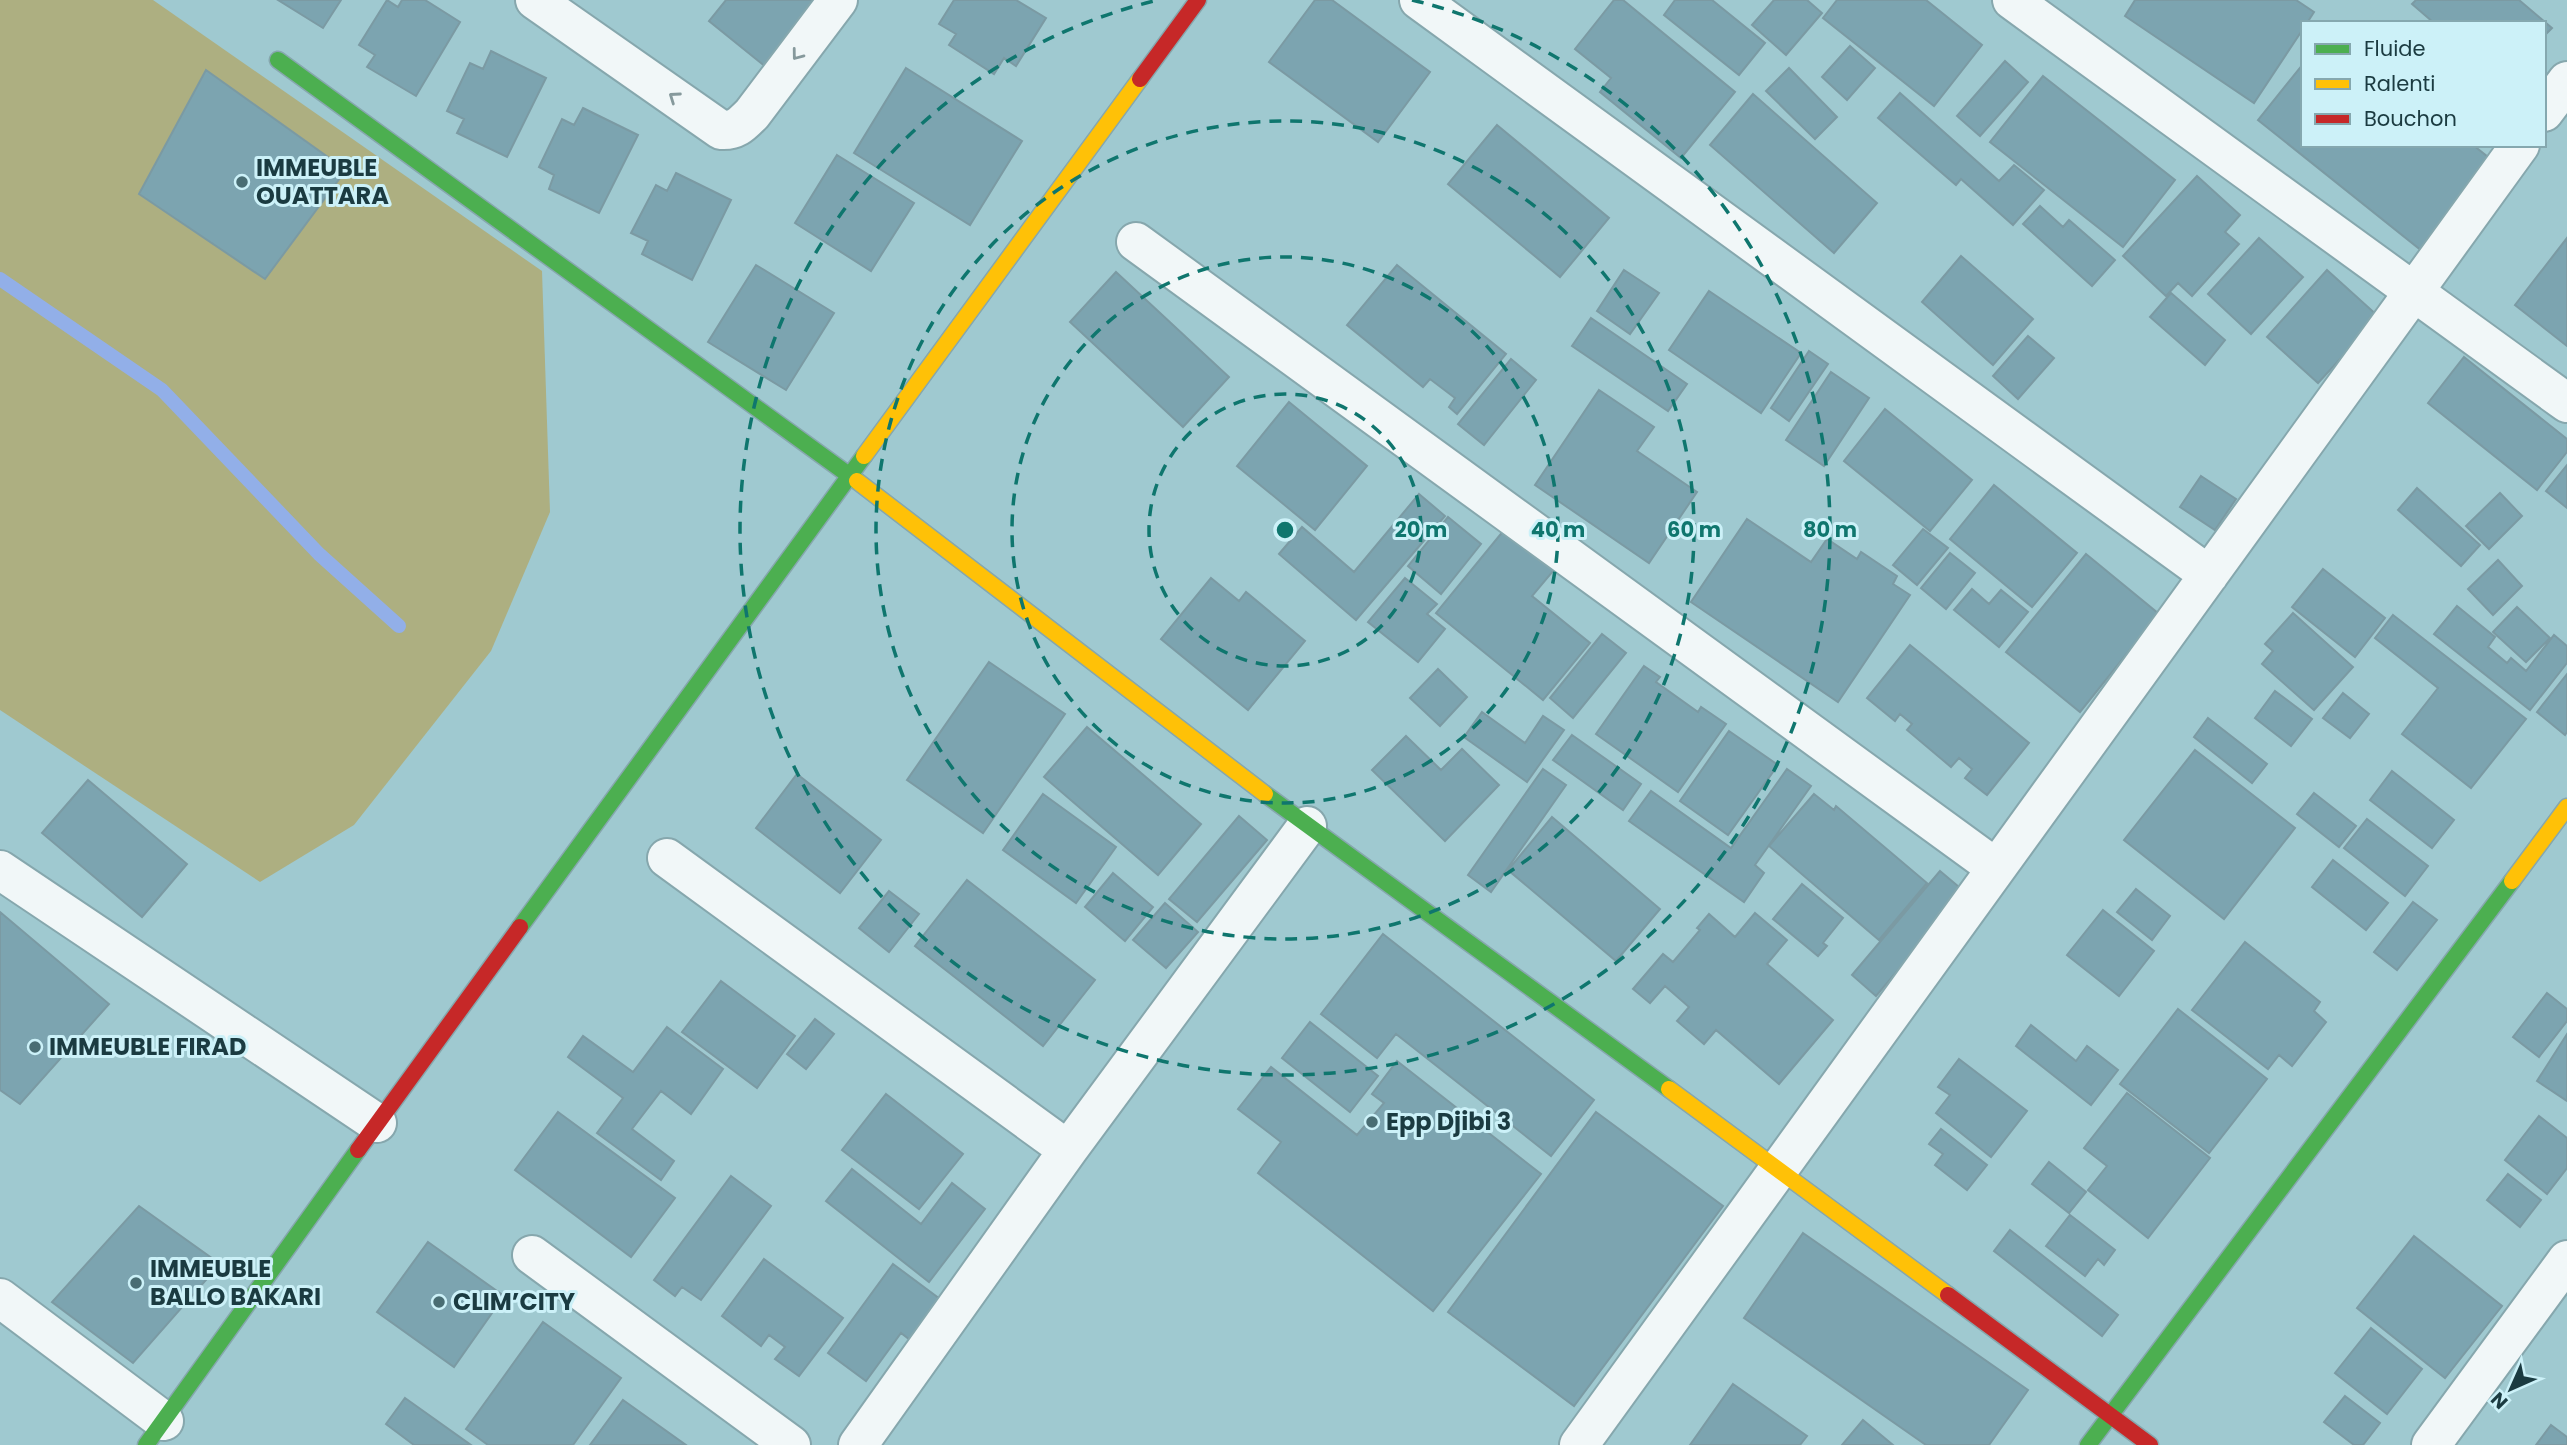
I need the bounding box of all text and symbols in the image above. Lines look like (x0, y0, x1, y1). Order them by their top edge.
legend (2301, 21, 2546, 147)
text: Fluide (2364, 34, 2426, 63)
one-way arrow (793, 47, 805, 59)
text: Ralenti (2364, 69, 2435, 98)
one-way arrow (669, 93, 682, 105)
text: Bouchon (2364, 104, 2457, 133)
place label: IMMEUBLE OUATTARA (256, 151, 389, 212)
marker: IMMEUBLE OUATTARA (234, 174, 250, 190)
text: 20 m (1395, 515, 1447, 544)
text: 40 m (1531, 515, 1585, 544)
text: 60 m (1667, 515, 1721, 544)
text: 80 m (1803, 515, 1857, 544)
centre of rings (1273, 518, 1297, 542)
place label: IMMEUBLE FIRAD (49, 1030, 246, 1063)
marker: IMMEUBLE FIRAD (27, 1039, 43, 1055)
place label: Epp Djibi 3 (1386, 1105, 1511, 1138)
marker: Epp Djibi 3 (1364, 1114, 1380, 1130)
place label: IMMEUBLE BALLO BAKARI (150, 1252, 321, 1313)
marker: IMMEUBLE BALLO BAKARI (128, 1275, 144, 1291)
place label: CLIM’CITY (453, 1285, 575, 1318)
marker: CLIM’CITY (431, 1294, 447, 1310)
north arrow (2476, 1354, 2546, 1424)
text: N (2485, 1386, 2514, 1415)

